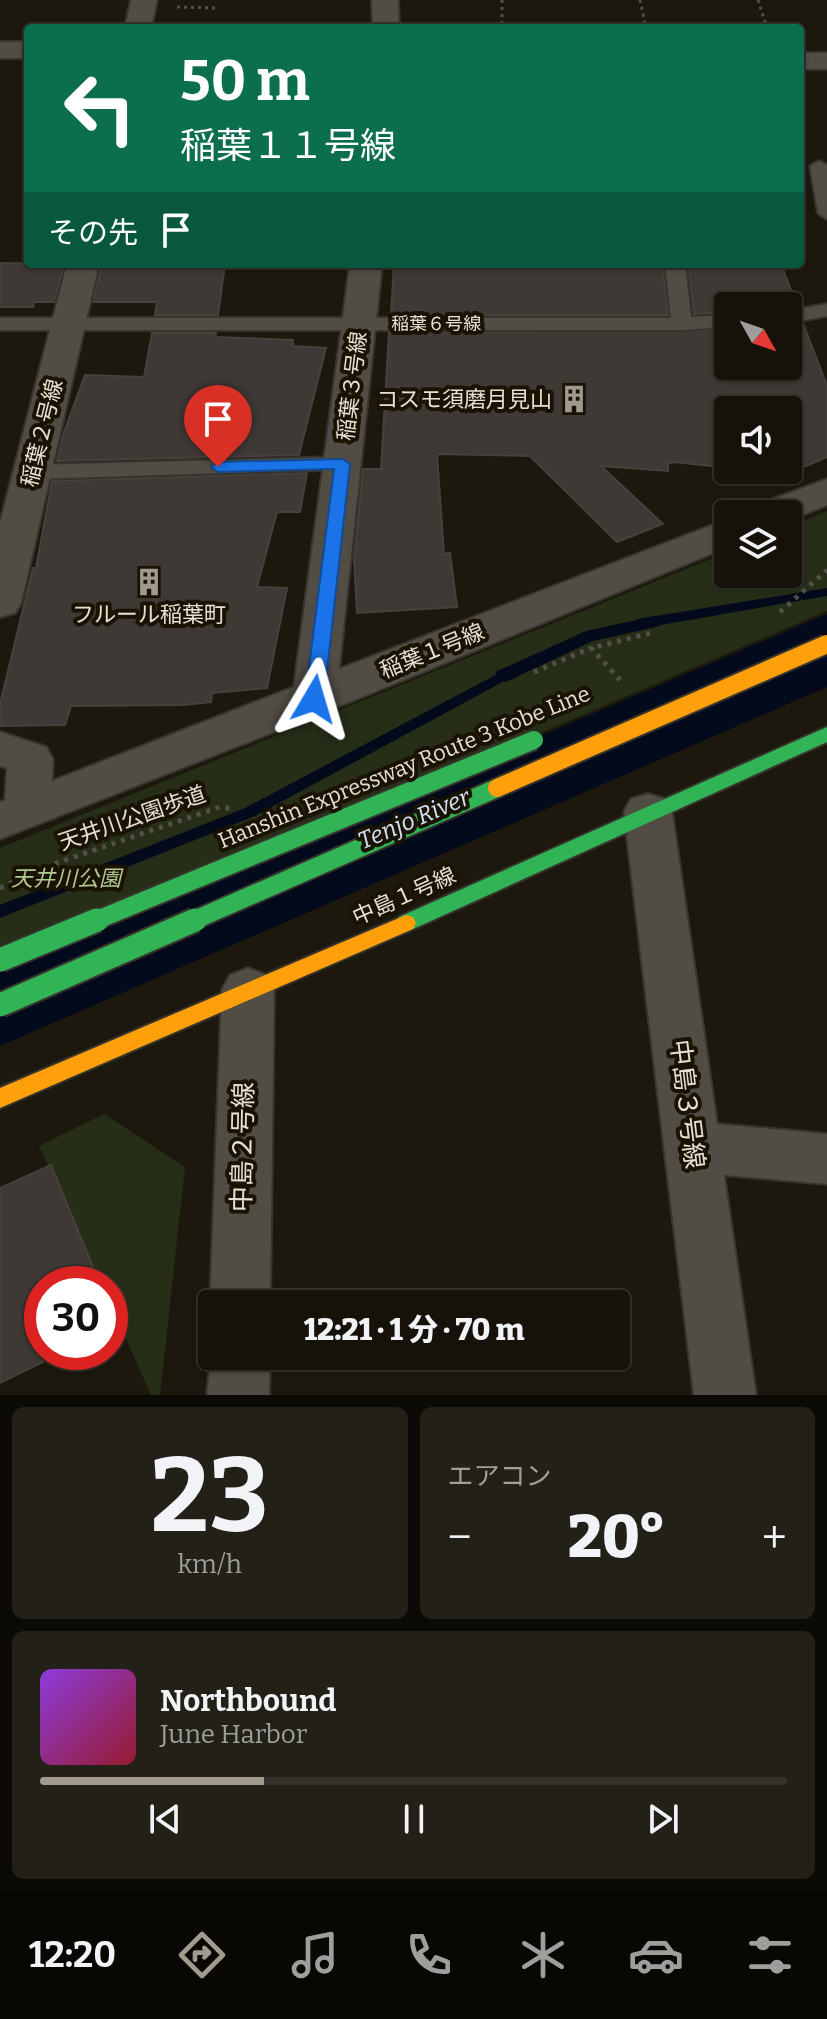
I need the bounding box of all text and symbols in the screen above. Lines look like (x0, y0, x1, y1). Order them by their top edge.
text: 50 m (180, 48, 310, 115)
icon: left (48, 56, 152, 160)
text: 稲葉１１号線 (180, 124, 396, 168)
icon: arrive (154, 208, 198, 252)
text: その先 (48, 215, 138, 251)
north arrow (714, 292, 802, 380)
map controls (714, 292, 802, 588)
street label: 稲葉６号線 (391, 313, 481, 335)
street label: 稲葉３号線 (332, 330, 372, 442)
street label: 稲葉２号線 (16, 376, 68, 490)
building icon: コスモ須磨月見山 (559, 384, 589, 414)
pin (184, 385, 252, 467)
place label: コスモ須磨月見山 (376, 386, 552, 413)
button: sound (714, 396, 802, 484)
icon: arrive (196, 397, 240, 441)
button: layers (714, 500, 802, 588)
building icon: フルール稲葉町 (134, 567, 164, 597)
place label: フルール稲葉町 (72, 601, 226, 628)
street label: 稲葉１号線 (376, 618, 488, 684)
position arrow (272, 657, 356, 741)
street label: Hanshin Expressway Route 3 Kobe Line (214, 680, 594, 854)
street label: 天井川公園歩道 (55, 780, 209, 856)
water label: Tenjo River (354, 782, 475, 855)
street label: 中島１号線 (348, 861, 460, 931)
park label: 天井川公園 (11, 865, 124, 892)
street label: 中島３号線 (664, 1038, 710, 1170)
street label: 中島２号線 (226, 1082, 260, 1212)
speed limit sign: 30 (24, 1266, 128, 1370)
text: 12:21 · 1 分 · 70 m (304, 1312, 524, 1348)
text: 23 (151, 1434, 269, 1559)
text: エアコン (448, 1461, 552, 1492)
text: 20° (568, 1501, 666, 1573)
text: − (448, 1511, 472, 1564)
text: + (762, 1511, 787, 1564)
text: km/h (178, 1549, 242, 1580)
text: Northbound (160, 1683, 336, 1719)
text: June Harbor (160, 1719, 307, 1750)
icon: previous (143, 1797, 187, 1841)
icon: pause (392, 1797, 436, 1841)
icon: next (641, 1797, 685, 1841)
icon: directions (174, 1927, 230, 1983)
icon: music (287, 1927, 343, 1983)
icon: phone (401, 1927, 457, 1983)
icon: climate (515, 1927, 571, 1983)
icon: car (628, 1927, 684, 1983)
icon: filters (742, 1927, 798, 1983)
text: 12:20 (29, 1933, 116, 1977)

